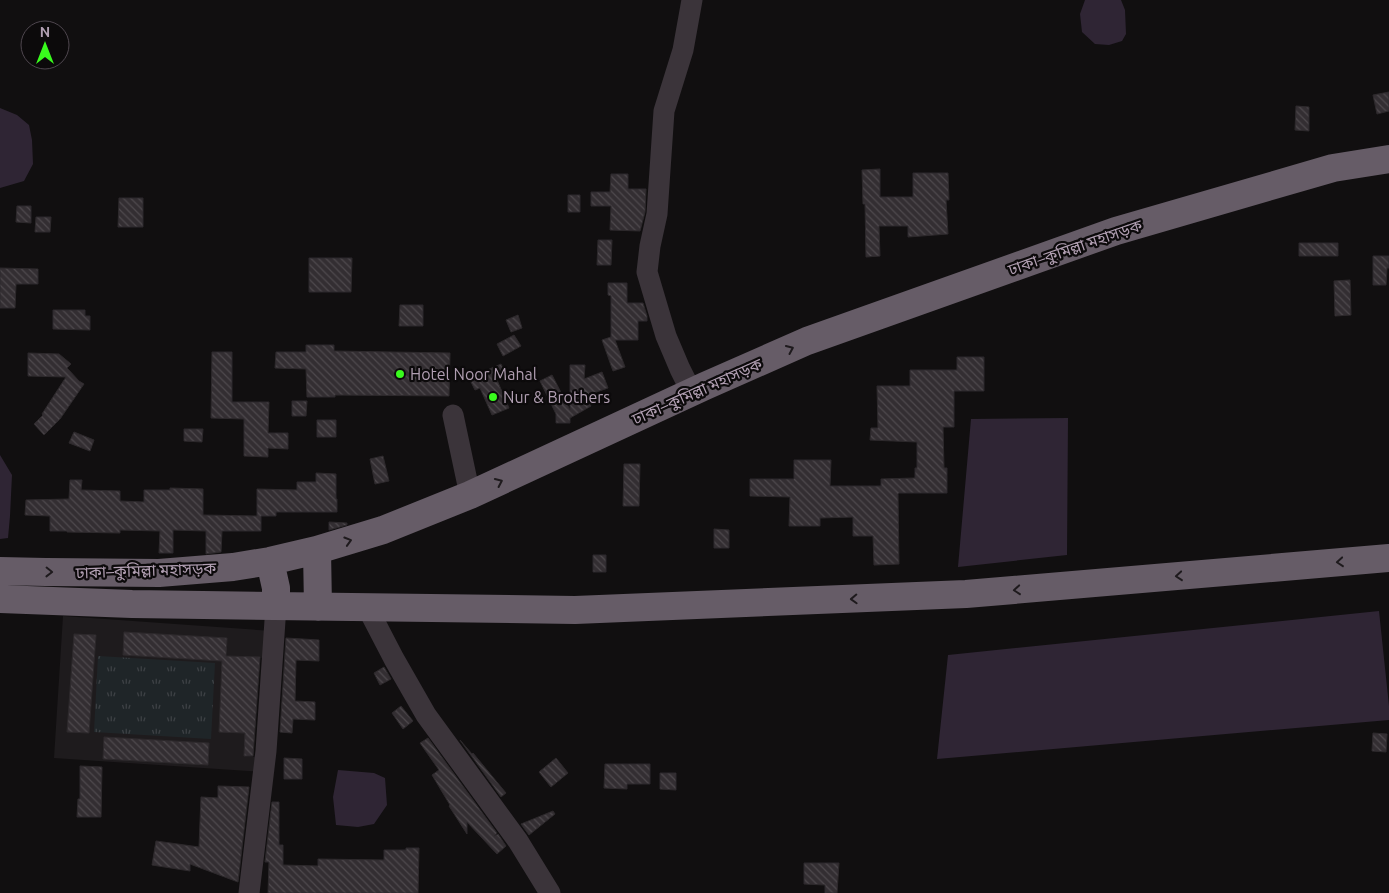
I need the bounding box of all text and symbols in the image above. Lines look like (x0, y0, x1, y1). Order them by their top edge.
north arrow (20, 20, 70, 70)
text: N (40, 24, 50, 40)
street label: ঢাকা–কুমিল্লা মহাসড়ক (1005, 215, 1146, 280)
one-way arrow (785, 344, 794, 355)
street label: ঢাকা–কুমিল্লা মহাসড়ক (628, 354, 766, 429)
place label: Hotel Noor Mahal (410, 365, 537, 383)
marker: Hotel Noor Mahal (394, 368, 406, 380)
place label: Nur & Brothers (503, 388, 610, 406)
marker: Nur & Brothers (487, 391, 499, 403)
one-way arrow (494, 477, 503, 488)
one-way arrow (343, 536, 351, 546)
one-way arrow (1336, 556, 1344, 567)
street label: ঢাকা–কুমিল্লা মহাসড়ক (74, 559, 218, 582)
one-way arrow (45, 567, 53, 578)
one-way arrow (1174, 570, 1182, 581)
one-way arrow (1012, 584, 1020, 595)
one-way arrow (850, 593, 858, 604)

